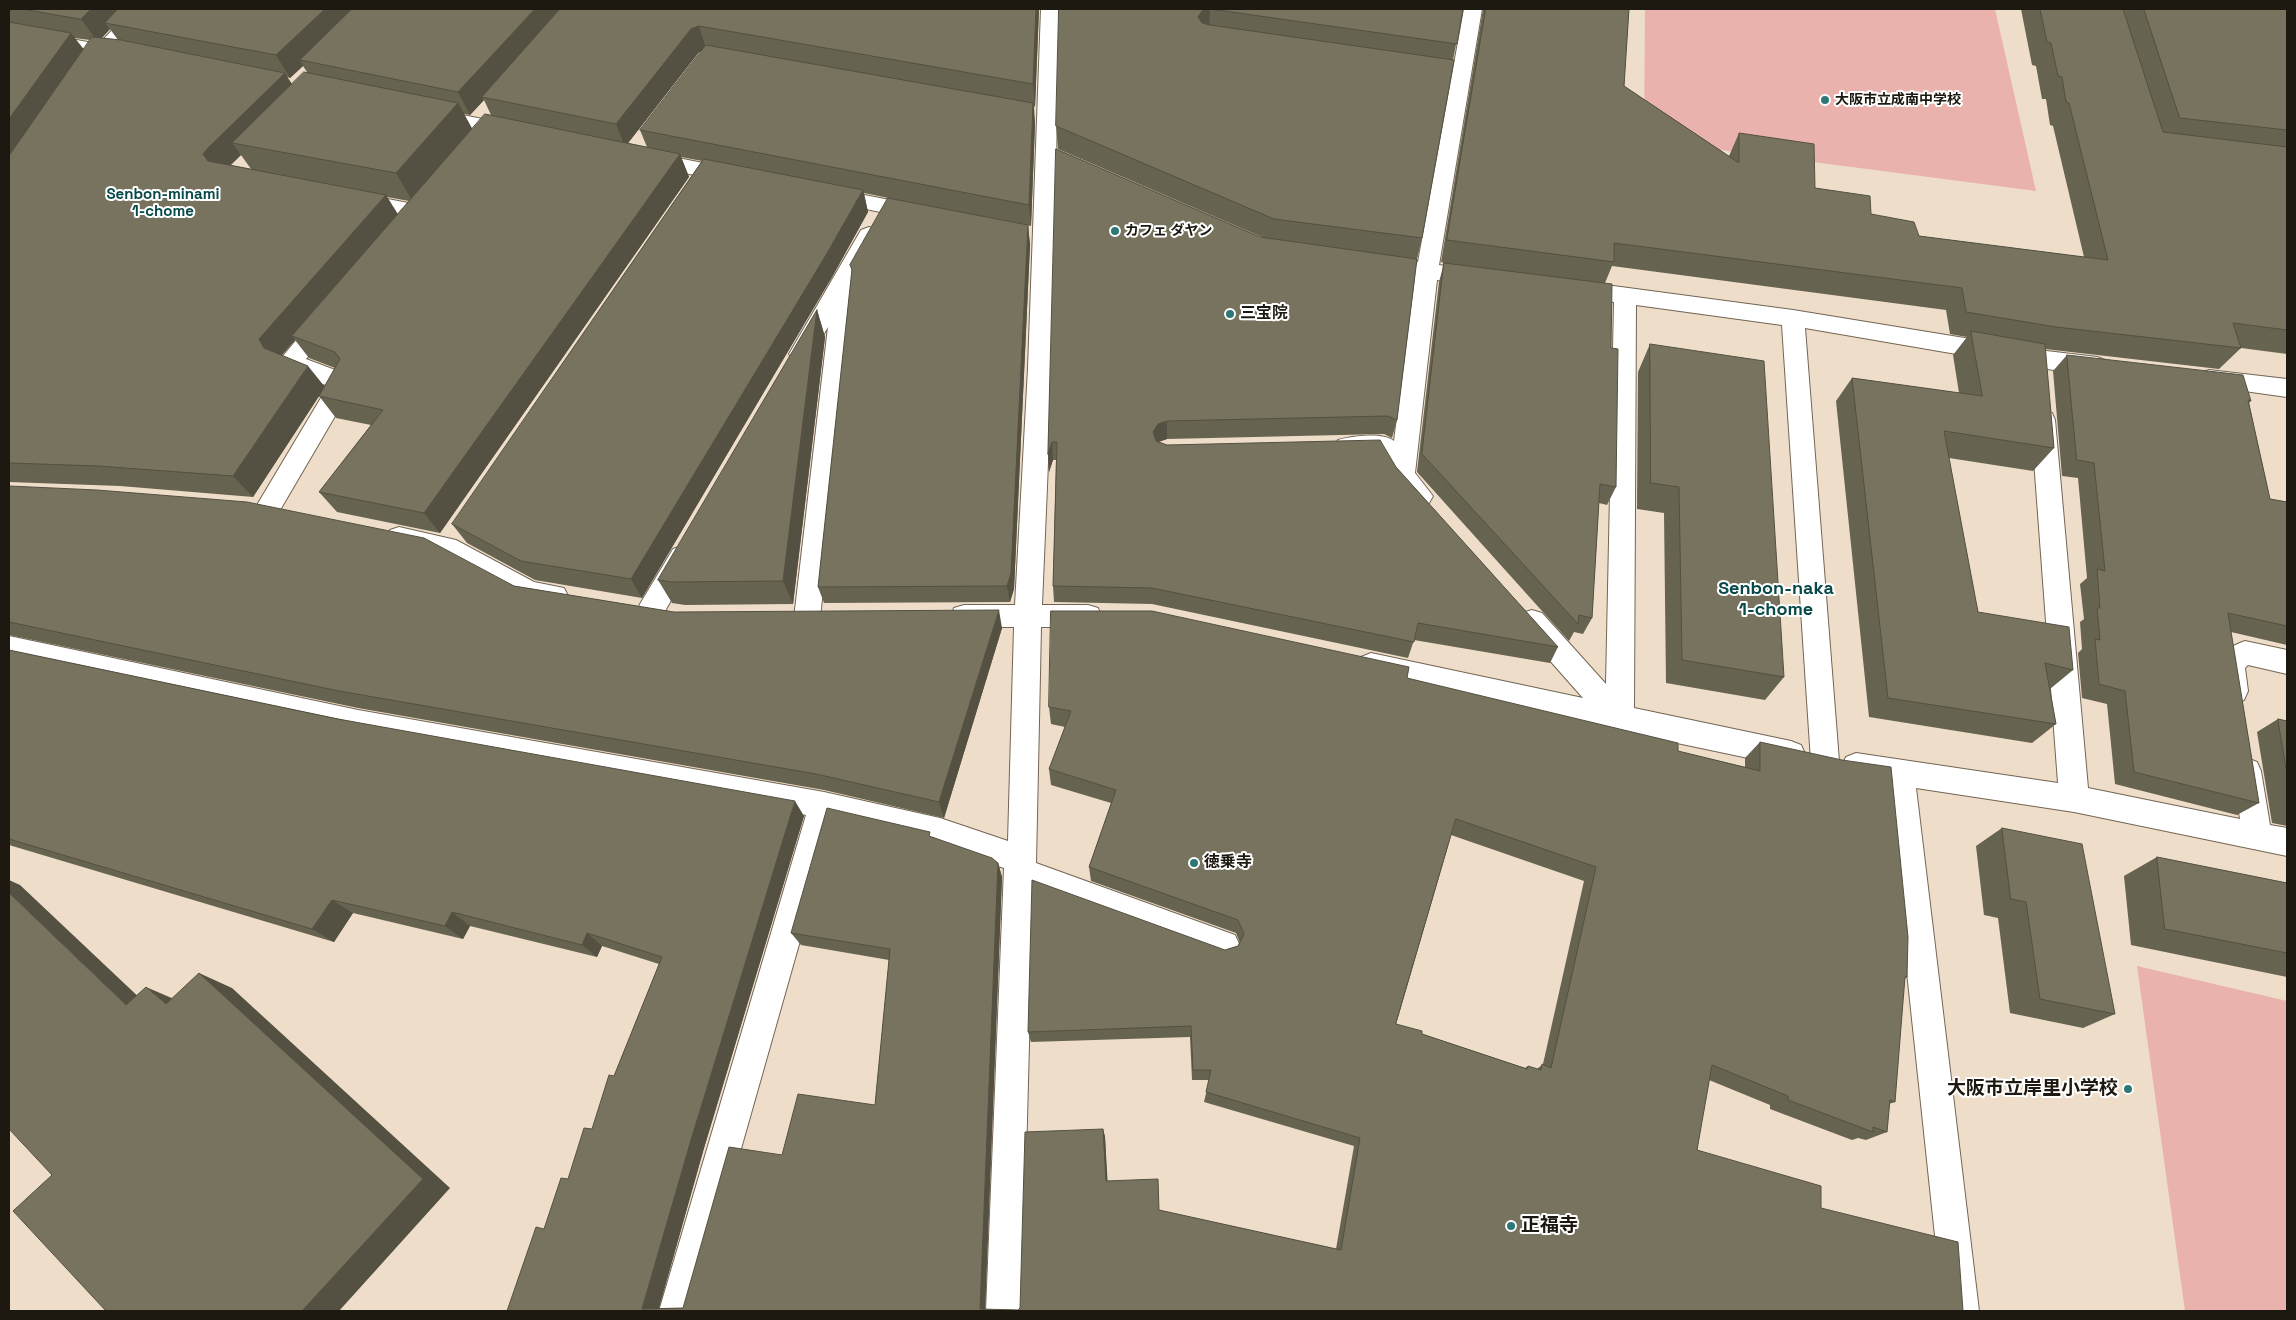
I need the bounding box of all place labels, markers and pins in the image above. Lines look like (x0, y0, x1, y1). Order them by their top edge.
place label: 大阪市立成南中学校 (1835, 92, 1961, 108)
marker: 大阪市立成南中学校 (1819, 94, 1831, 106)
place label: カフェ ダヤン (1125, 223, 1213, 239)
marker: カフェ ダヤン (1109, 225, 1121, 237)
place label: 三宝院 (1240, 304, 1288, 324)
marker: 三宝院 (1224, 308, 1236, 320)
place label: 徳乗寺 (1204, 853, 1252, 873)
marker: 徳乗寺 (1188, 857, 1200, 869)
place label: 大阪市立岸里小学校 (1947, 1078, 2118, 1100)
marker: 大阪市立岸里小学校 (2122, 1083, 2134, 1095)
place label: 正福寺 (1521, 1215, 1578, 1237)
marker: 正福寺 (1505, 1220, 1517, 1232)

